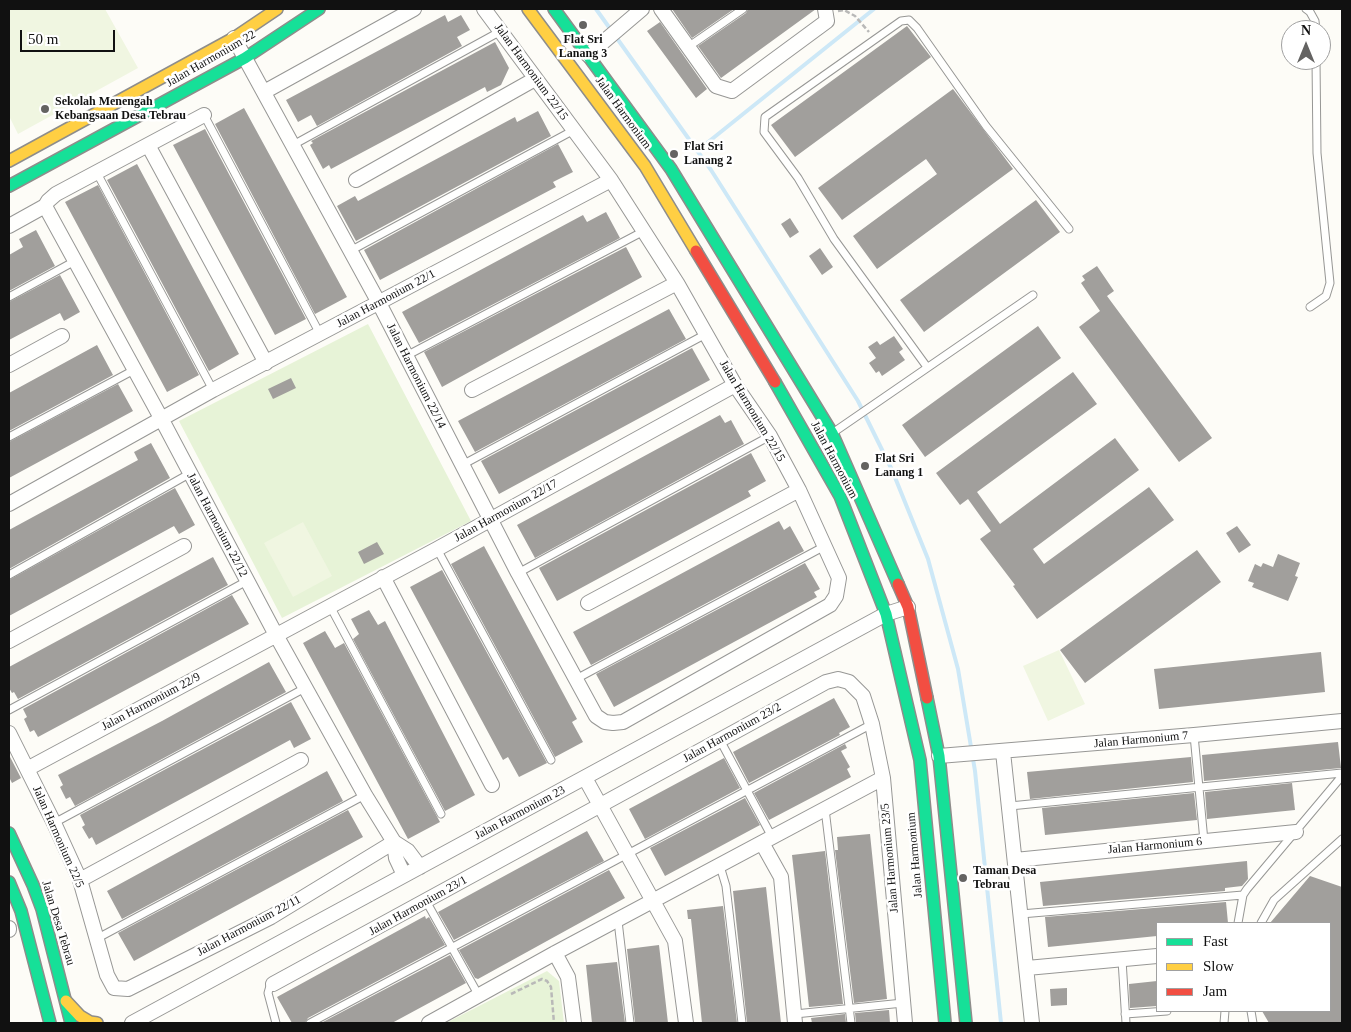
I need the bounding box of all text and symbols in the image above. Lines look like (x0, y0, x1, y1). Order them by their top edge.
marker: Flat Sri Lanang 3 (577, 19, 589, 31)
scale bar (22, 20, 118, 52)
north arrow (1281, 20, 1331, 70)
street label: Jalan Harmonium 22/15 (491, 21, 571, 123)
text: N (1301, 23, 1311, 38)
street label: Jalan Harmonium 22 (164, 28, 258, 90)
text: 50 m (28, 31, 58, 47)
place label: Flat Sri Lanang 3 (559, 33, 607, 61)
street label: Jalan Harmonium (592, 74, 654, 152)
place label: Sekolah Menengah Kebangsaan Desa Tebrau (55, 95, 186, 123)
marker: Sekolah Menengah Kebangsaan Desa Tebrau (39, 103, 51, 115)
place label: Flat Sri Lanang 2 (684, 140, 732, 168)
marker: Flat Sri Lanang 2 (668, 148, 680, 160)
street label: Jalan Harmonium 22/1 (334, 267, 438, 331)
street label: Jalan Harmonium 22/14 (383, 321, 449, 431)
street label: Jalan Harmonium 22/15 (716, 358, 788, 464)
street label: Jalan Harmonium (808, 419, 860, 501)
place label: Flat Sri Lanang 1 (875, 452, 923, 480)
marker: Flat Sri Lanang 1 (859, 460, 871, 472)
street label: Jalan Harmonium 22/12 (183, 470, 251, 580)
street label: Jalan Harmonium 22/17 (452, 477, 560, 545)
street label: Jalan Harmonium 22/9 (99, 670, 203, 734)
street label: Jalan Harmonium 23/2 (680, 700, 784, 766)
street label: Jalan Harmonium 7 (1093, 729, 1189, 751)
street label: Jalan Harmonium 23 (472, 783, 568, 843)
street label: Jalan Harmonium 22/5 (29, 784, 87, 890)
street label: Jalan Harmonium 23/5 (878, 803, 902, 913)
street label: Jalan Harmonium (904, 812, 926, 898)
street label: Jalan Harmonium 6 (1107, 835, 1203, 857)
place label: Taman Desa Tebrau (973, 864, 1036, 892)
marker: Taman Desa Tebrau (957, 872, 969, 884)
street label: Jalan Harmonium 23/1 (366, 873, 470, 939)
street label: Jalan Desa Tebrau (38, 879, 78, 967)
street label: Jalan Harmonium 22/11 (195, 893, 303, 959)
legend (1156, 922, 1331, 1012)
text: Fast (1203, 933, 1228, 949)
text: Slow (1203, 958, 1234, 974)
text: Jam (1203, 983, 1227, 999)

